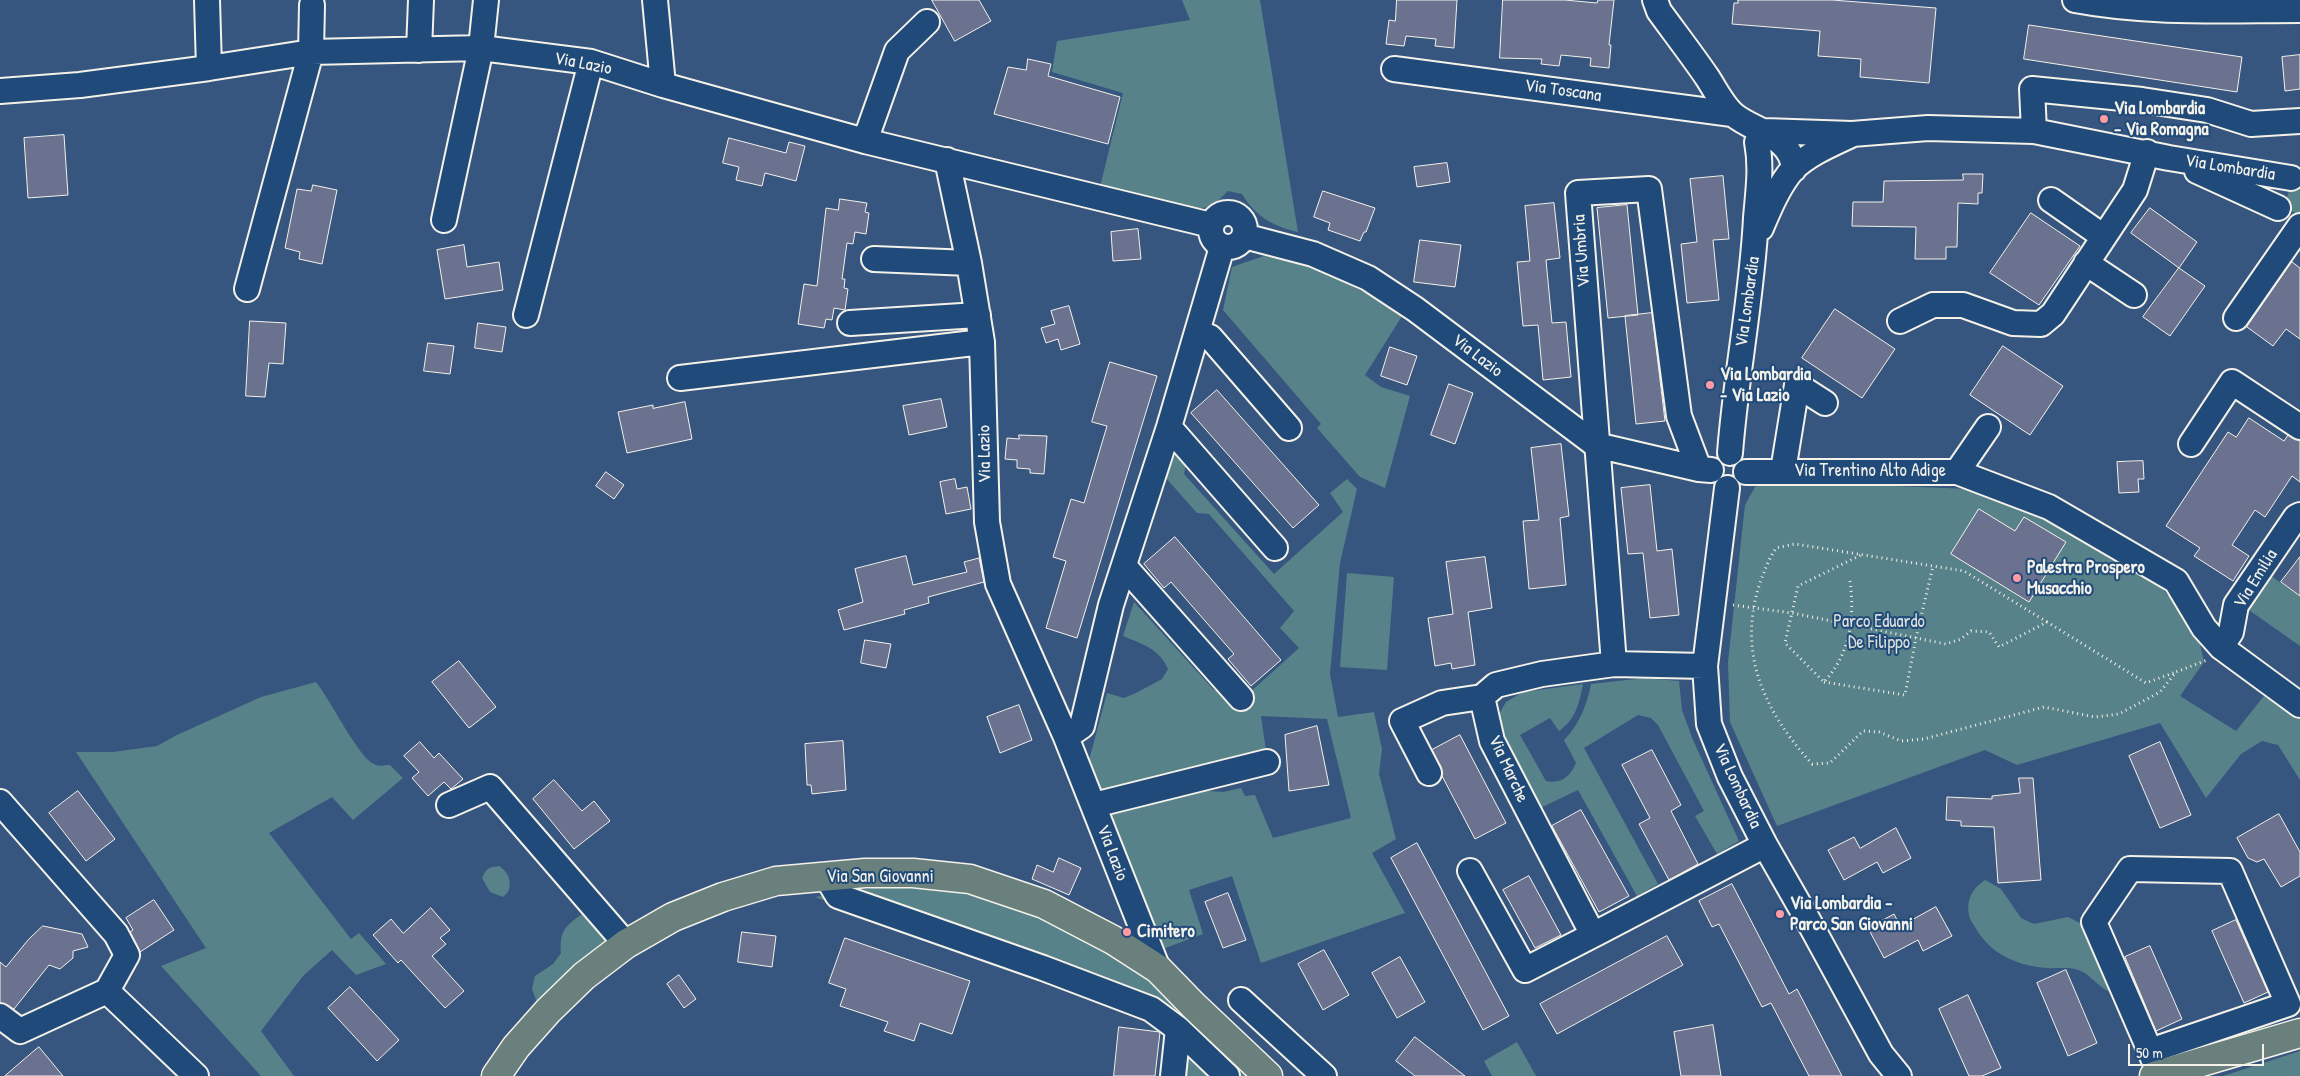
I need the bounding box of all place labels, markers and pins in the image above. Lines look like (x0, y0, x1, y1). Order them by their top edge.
place label: Via Lombardia - Via Romagna (2114, 98, 2209, 140)
marker: Via Lombardia - Via Romagna (2098, 113, 2110, 125)
place label: Via Lombardia - Via Lazio (1720, 364, 1811, 406)
marker: Via Lombardia - Via Lazio (1704, 379, 1716, 391)
place label: Palestra Prospero Musacchio (2027, 557, 2145, 600)
marker: Palestra Prospero Musacchio (2011, 572, 2023, 584)
place label: Via Lombardia - Parco San Giovanni (1790, 893, 1913, 936)
marker: Via Lombardia - Parco San Giovanni (1774, 908, 1786, 920)
place label: Cimitero (1137, 921, 1195, 943)
marker: Cimitero (1121, 926, 1133, 938)

